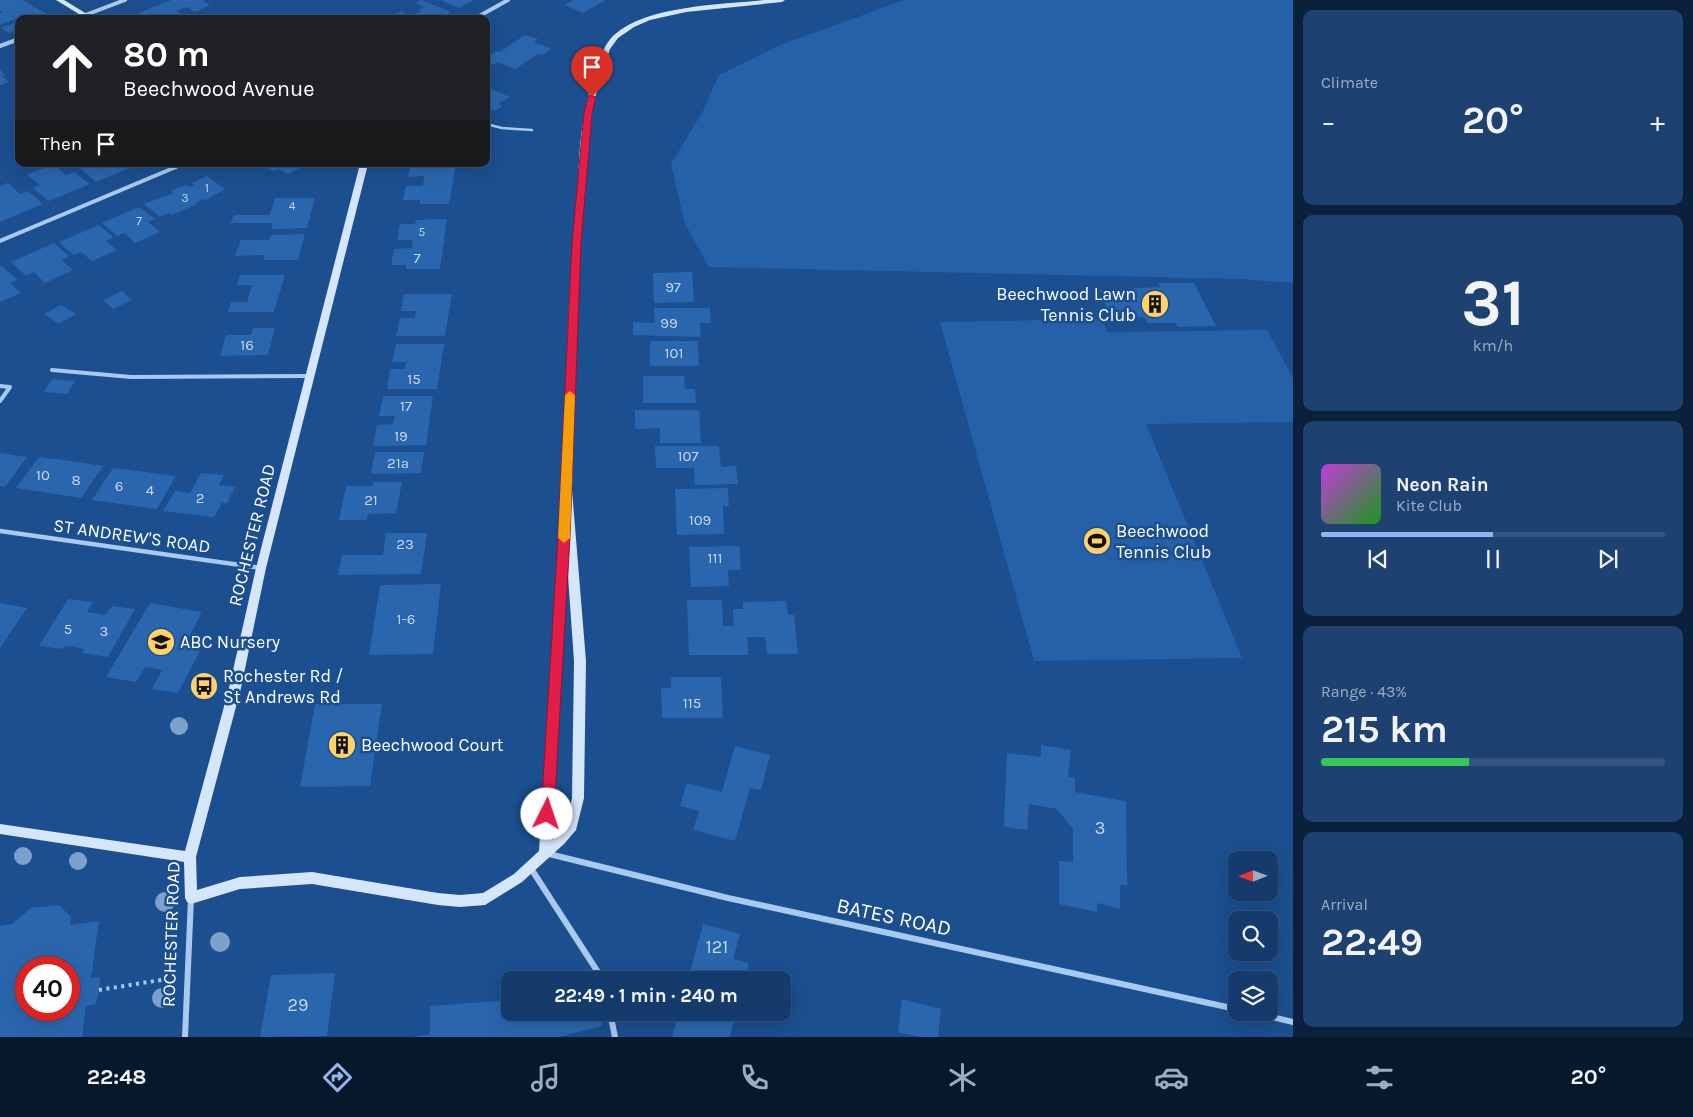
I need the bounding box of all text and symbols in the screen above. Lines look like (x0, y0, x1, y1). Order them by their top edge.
text: 80 m (123, 34, 210, 75)
icon: ahead (40, 35, 105, 100)
pin (571, 46, 613, 97)
icon: arrive (578, 53, 606, 81)
text: Climate (1321, 73, 1378, 92)
text: Beechwood Avenue (123, 76, 315, 102)
text: 20° (1462, 98, 1524, 143)
text: − (1321, 105, 1336, 138)
text: + (1650, 105, 1665, 138)
icon: arrive (92, 130, 120, 158)
text: Then (40, 133, 82, 155)
house number: 1 (205, 181, 209, 195)
house number: 3 (181, 191, 189, 205)
house number: 4 (289, 199, 296, 213)
house number: 7 (136, 214, 142, 228)
house number: 5 (419, 225, 426, 239)
house number: 7 (413, 249, 421, 267)
text: 31 (1461, 265, 1525, 341)
house number: 97 (665, 278, 681, 296)
place label: Beechwood Lawn Tennis Club (996, 283, 1136, 326)
building icon: Beechwood Lawn Tennis Club (1140, 289, 1170, 319)
house number: 99 (660, 314, 678, 332)
house number: 16 (240, 336, 254, 354)
text: km/h (1473, 336, 1513, 355)
house number: 101 (665, 344, 683, 362)
house number: 15 (407, 370, 421, 388)
house number: 17 (400, 397, 412, 415)
house number: 19 (394, 427, 408, 445)
house number: 107 (678, 447, 698, 465)
house number: 21a (387, 454, 409, 472)
street label: ROCHESTER ROAD (224, 462, 280, 608)
house number: 10 (36, 466, 50, 484)
house number: 8 (71, 471, 81, 489)
text: Neon Rain (1396, 474, 1489, 496)
house number: 6 (115, 477, 123, 495)
house number: 4 (146, 481, 155, 499)
house number: 2 (196, 489, 204, 507)
house number: 21 (364, 491, 378, 509)
text: Kite Club (1396, 496, 1462, 515)
house number: 109 (689, 511, 711, 529)
street label: ST ANDREW'S ROAD (52, 514, 212, 558)
place label: Beechwood Tennis Club (1116, 520, 1211, 563)
sports icon: Beechwood Tennis Club (1082, 526, 1112, 556)
house number: 23 (396, 535, 414, 553)
icon: previous (1364, 545, 1392, 573)
icon: pause (1479, 545, 1507, 573)
icon: next (1594, 545, 1622, 573)
house number: 111 (708, 549, 722, 567)
house number: 1-6 (397, 610, 415, 628)
house number: 5 (64, 620, 72, 638)
house number: 3 (100, 622, 108, 640)
school or university icon: ABC Nursery (146, 627, 176, 657)
place label: ABC Nursery (180, 631, 281, 653)
place label: Rochester Rd / St Andrews Rd (223, 665, 343, 708)
bus stop icon: Rochester Rd / St Andrews Rd (189, 671, 219, 701)
text: Range · 43% (1321, 682, 1407, 701)
house number: 115 (683, 694, 701, 712)
text: 215 km (1321, 707, 1448, 752)
building icon: Beechwood Court (327, 730, 357, 760)
place label: Beechwood Court (361, 734, 504, 756)
position arrow (520, 787, 572, 839)
house number: 3 (1095, 817, 1105, 839)
north arrow (1228, 851, 1278, 901)
map controls (1228, 851, 1278, 1021)
street label: ROCHESTER ROAD (157, 861, 185, 1007)
street label: BATES ROAD (834, 893, 954, 941)
text: Arrival (1321, 895, 1368, 914)
button: search (1228, 911, 1278, 961)
text: 22:49 (1321, 920, 1423, 965)
house number: 121 (706, 936, 728, 958)
speed limit sign: 40 (15, 956, 80, 1021)
button: layers (1228, 971, 1278, 1021)
text: 22:49 · 1 min · 240 m (554, 985, 738, 1007)
house number: 29 (288, 994, 308, 1016)
icon: directions (320, 1060, 355, 1095)
icon: music (528, 1060, 563, 1095)
icon: phone (737, 1060, 772, 1095)
icon: climate (945, 1060, 980, 1095)
icon: car (1154, 1060, 1189, 1095)
icon: filters (1362, 1060, 1397, 1095)
text: 22:48 (87, 1064, 147, 1090)
text: 20° (1570, 1064, 1606, 1090)

